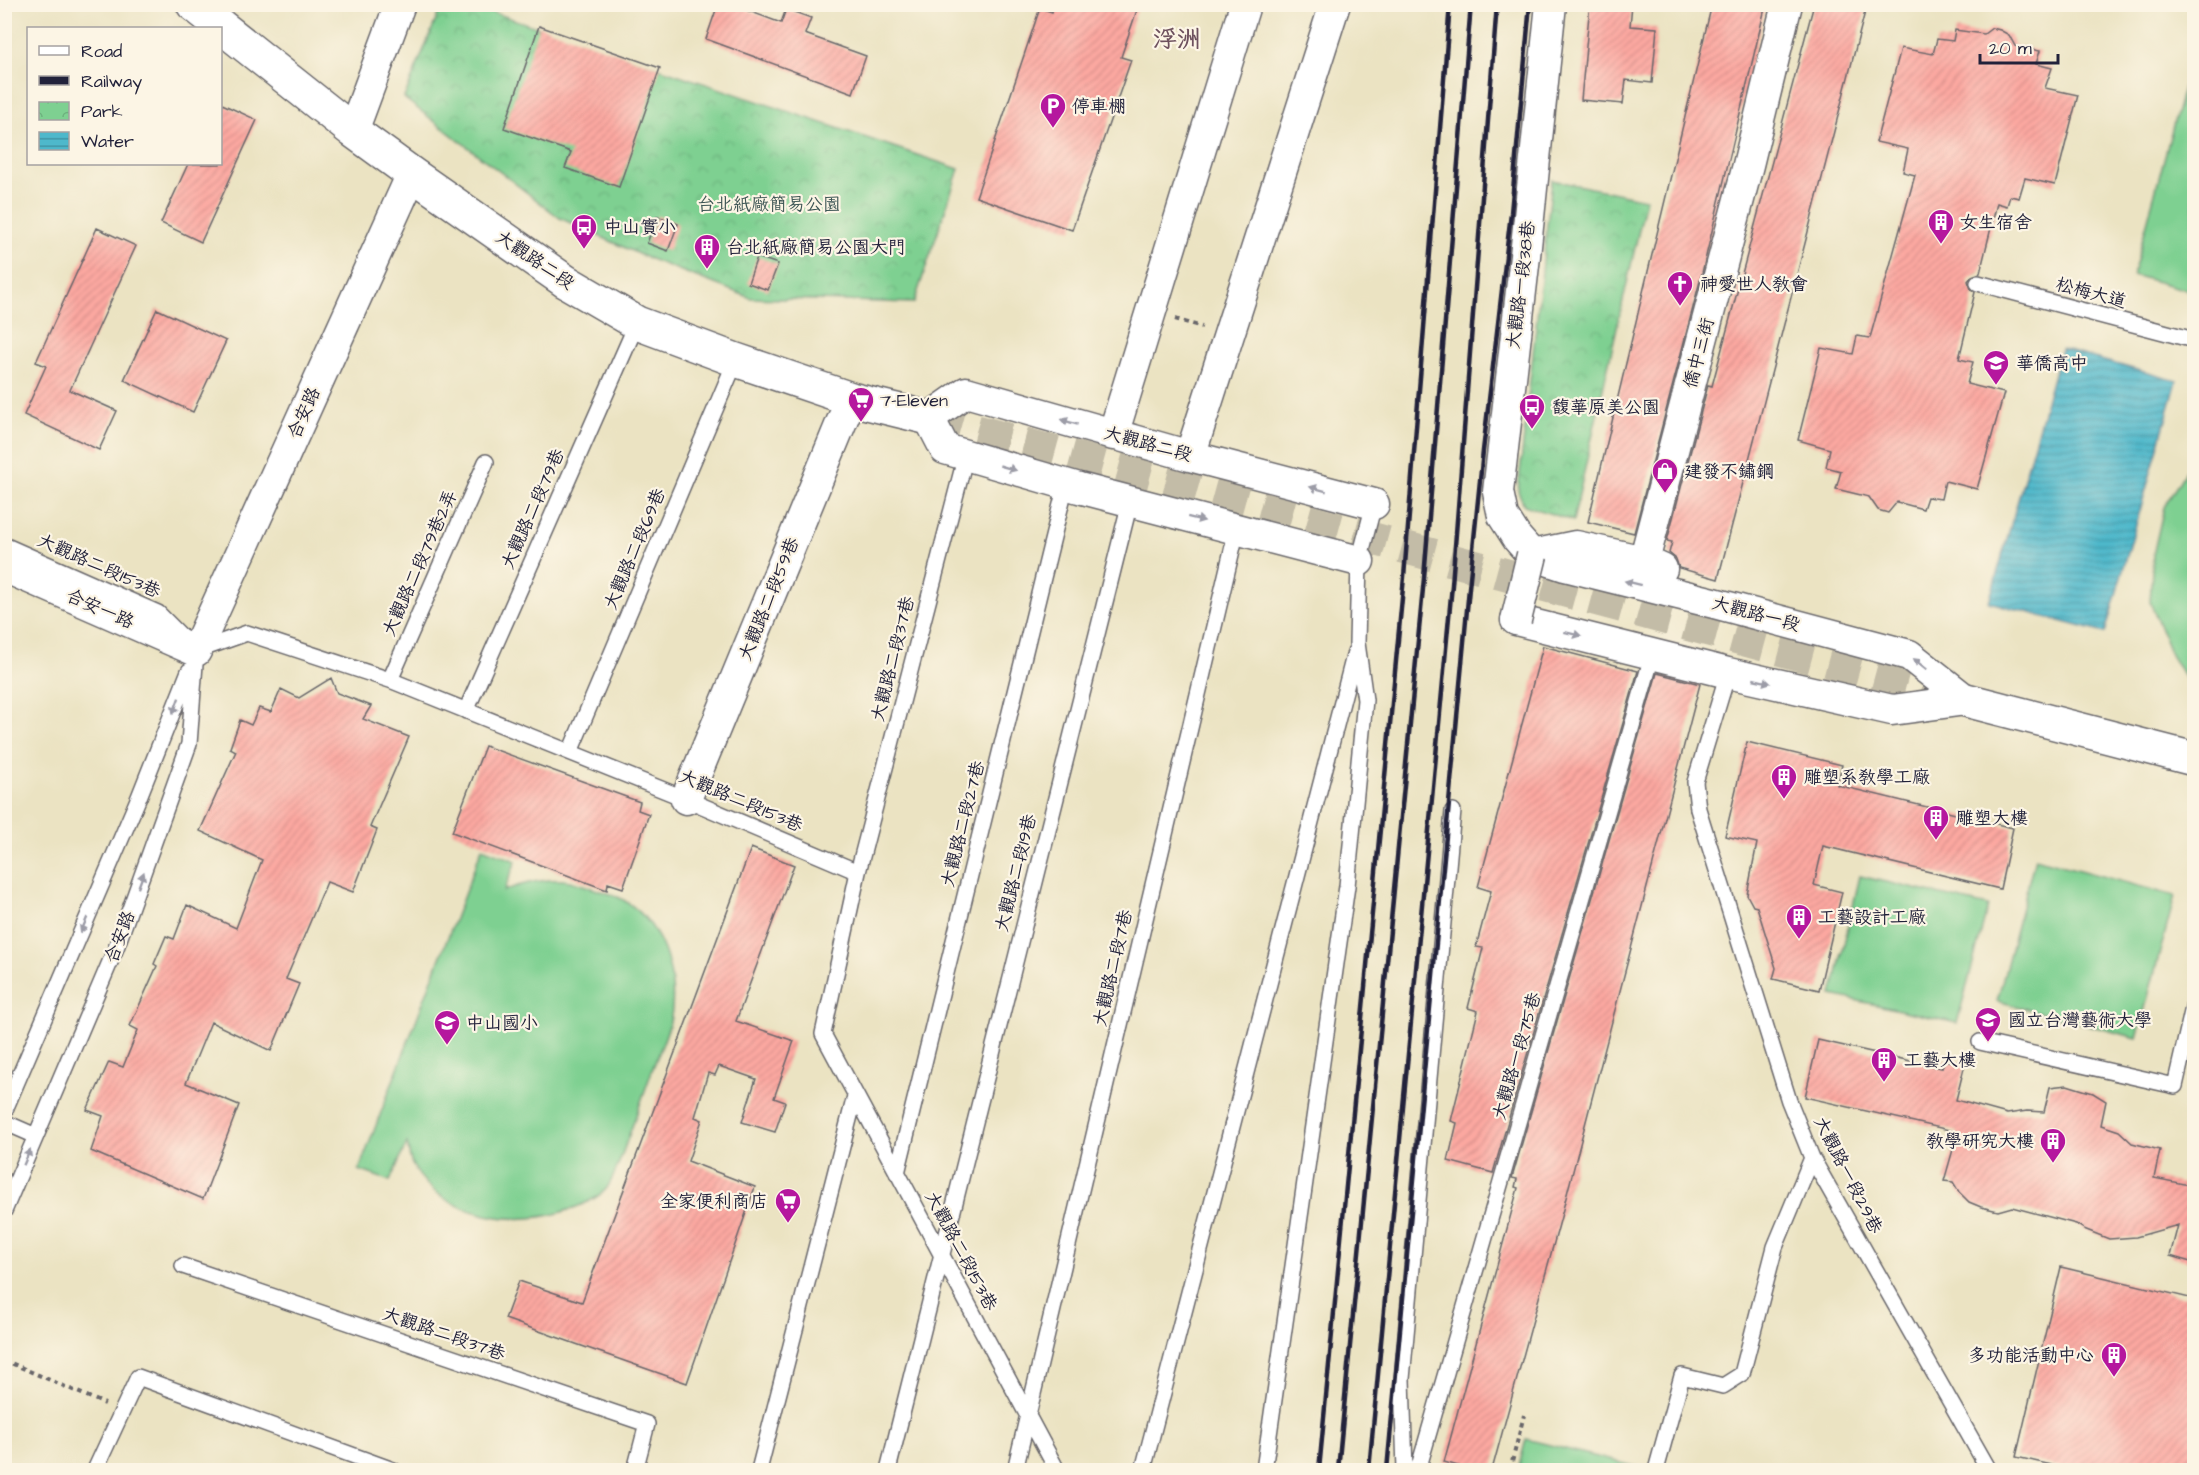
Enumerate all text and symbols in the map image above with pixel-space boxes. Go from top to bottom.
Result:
district label: 浮洲 [1153,23,1201,57]
legend [27,27,222,165]
scale bar [1980,27,2058,65]
text: 20 m [1989,36,2032,61]
text: Road [81,39,122,64]
text: Railway [81,69,142,95]
parking icon: 停車棚 [1038,91,1068,129]
place label: 停車棚 [1072,94,1126,119]
text: Park [81,99,123,124]
text: Water [81,129,134,154]
park label: 台北紙廠簡易公園 [697,192,841,217]
building icon: 女生宿舍 [1926,207,1956,245]
place label: 女生宿舍 [1960,210,2032,235]
bus stop icon: 中山實小 [569,212,599,250]
place label: 中山實小 [604,215,676,240]
street label: 大觀路一段38巷 [1501,220,1541,350]
street label: 大觀路二段 [491,224,579,296]
building icon: 台北紙廠簡易公園大門 [692,232,722,270]
place label: 台北紙廠簡易公園大門 [726,235,906,260]
church icon: 神愛世人教會 [1665,269,1695,307]
place label: 神愛世人教會 [1700,272,1808,297]
street label: 松梅大道 [2053,272,2129,314]
street label: 僑中三街 [1678,315,1720,391]
school or university icon: 華僑高中 [1981,348,2011,386]
place label: 華僑高中 [2016,351,2088,376]
street label: 合安路 [282,383,326,443]
supermarket icon: 7-Eleven [846,385,876,423]
place label: 7-Eleven [880,388,948,413]
bus stop icon: 馥華原美公園 [1517,392,1547,430]
place label: 馥華原美公園 [1552,395,1660,420]
one-way arrow [1060,417,1078,426]
street label: 大觀路二段 [1101,420,1195,468]
street label: 大觀路二段79巷 [495,445,571,573]
shop icon: 建發不鏽鋼 [1650,456,1680,494]
place label: 建發不鏽鋼 [1684,459,1774,484]
one-way arrow [999,463,1017,473]
street label: 大觀路二段69巷 [598,484,672,614]
one-way arrow [1309,484,1327,494]
street label: 大觀路二段79巷2弄 [377,486,463,640]
one-way arrow [1187,514,1206,524]
street label: 大觀路二段153巷 [34,528,164,604]
street label: 大觀路二段59巷 [733,534,805,664]
one-way arrow [1624,577,1642,587]
street label: 合安一路 [62,583,138,635]
street label: 大觀路一段 [1709,590,1803,638]
street label: 大觀路二段37巷 [865,594,921,724]
one-way arrow [1564,630,1582,640]
one-way arrow [1913,659,1928,671]
one-way arrow [1753,677,1772,686]
one-way arrow [171,697,181,715]
street label: 大觀路二段27巷 [935,758,991,890]
building icon: 雕塑系教學工廠 [1769,762,1799,800]
street label: 大觀路二段153巷 [675,764,807,838]
place label: 雕塑系教學工廠 [1804,765,1930,790]
building icon: 雕塑大樓 [1921,803,1951,841]
place label: 雕塑大樓 [1956,806,2028,831]
street label: 大觀路二段19巷 [989,811,1043,935]
one-way arrow [136,871,146,889]
building icon: 工藝設計工廠 [1784,902,1814,940]
place label: 工藝設計工廠 [1818,905,1926,930]
street label: 合安路 [99,907,141,967]
street label: 大觀路二段7巷 [1087,907,1139,1029]
one-way arrow [80,916,89,933]
street label: 大觀路一段75巷 [1487,989,1547,1123]
school or university icon: 國立台灣藝術大學 [1973,1005,2003,1043]
school or university icon: 中山國小 [432,1008,462,1046]
place label: 國立台灣藝術大學 [2008,1008,2152,1033]
place label: 中山國小 [466,1011,538,1036]
building icon: 工藝大樓 [1869,1045,1899,1083]
place label: 工藝大樓 [1904,1048,1976,1073]
street label: 大觀路一段29巷 [1808,1112,1888,1238]
building icon: 教學研究大樓 [2038,1126,2068,1164]
place label: 教學研究大樓 [1926,1129,2034,1154]
one-way arrow [22,1148,32,1166]
supermarket icon: 全家便利商店 [773,1186,803,1224]
street label: 大觀路二段153巷 [919,1187,1003,1315]
place label: 全家便利商店 [660,1189,768,1214]
street label: 大觀路二段37巷 [379,1301,509,1367]
building icon: 多功能活動中心 [2099,1340,2129,1378]
place label: 多功能活動中心 [1968,1343,2094,1368]

